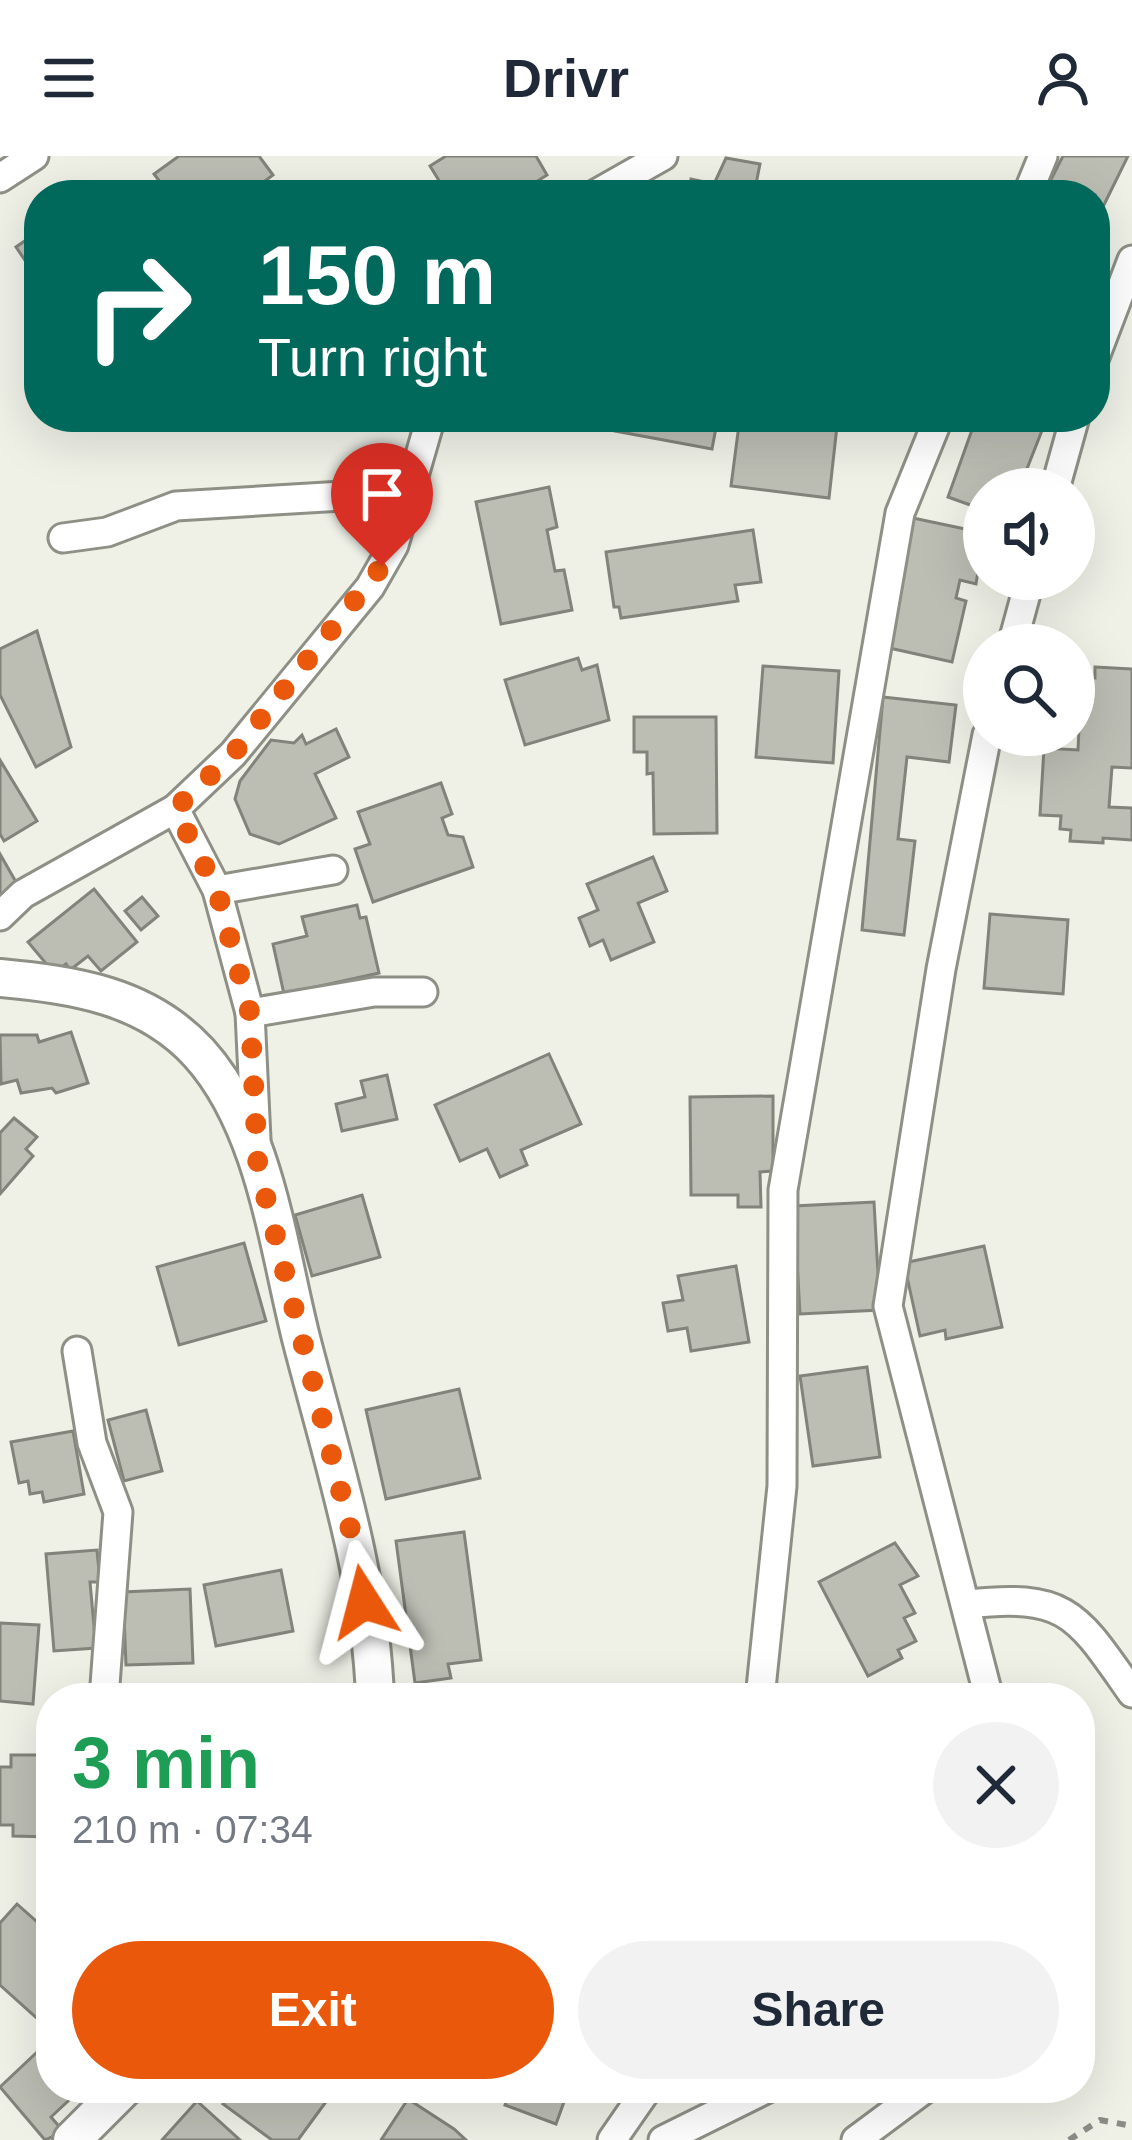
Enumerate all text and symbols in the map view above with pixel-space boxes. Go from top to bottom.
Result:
icon: menu [36,45,102,111]
icon: person [1030,45,1096,111]
text: Drivr [503,48,629,108]
icon: right [60,228,216,384]
text: 150 m [258,228,496,322]
text: Turn right [258,327,487,387]
pin [331,443,433,566]
icon: arrive [349,461,415,527]
map controls [963,468,1095,756]
button: sound [963,468,1095,600]
button: search [963,624,1095,756]
position arrow [301,1539,427,1665]
button: close [933,1722,1059,1848]
text: 3 min [72,1723,260,1803]
text: 210 m · 07:34 [72,1808,313,1851]
button: Exit [72,1941,554,2079]
button: Share [578,1941,1059,2079]

